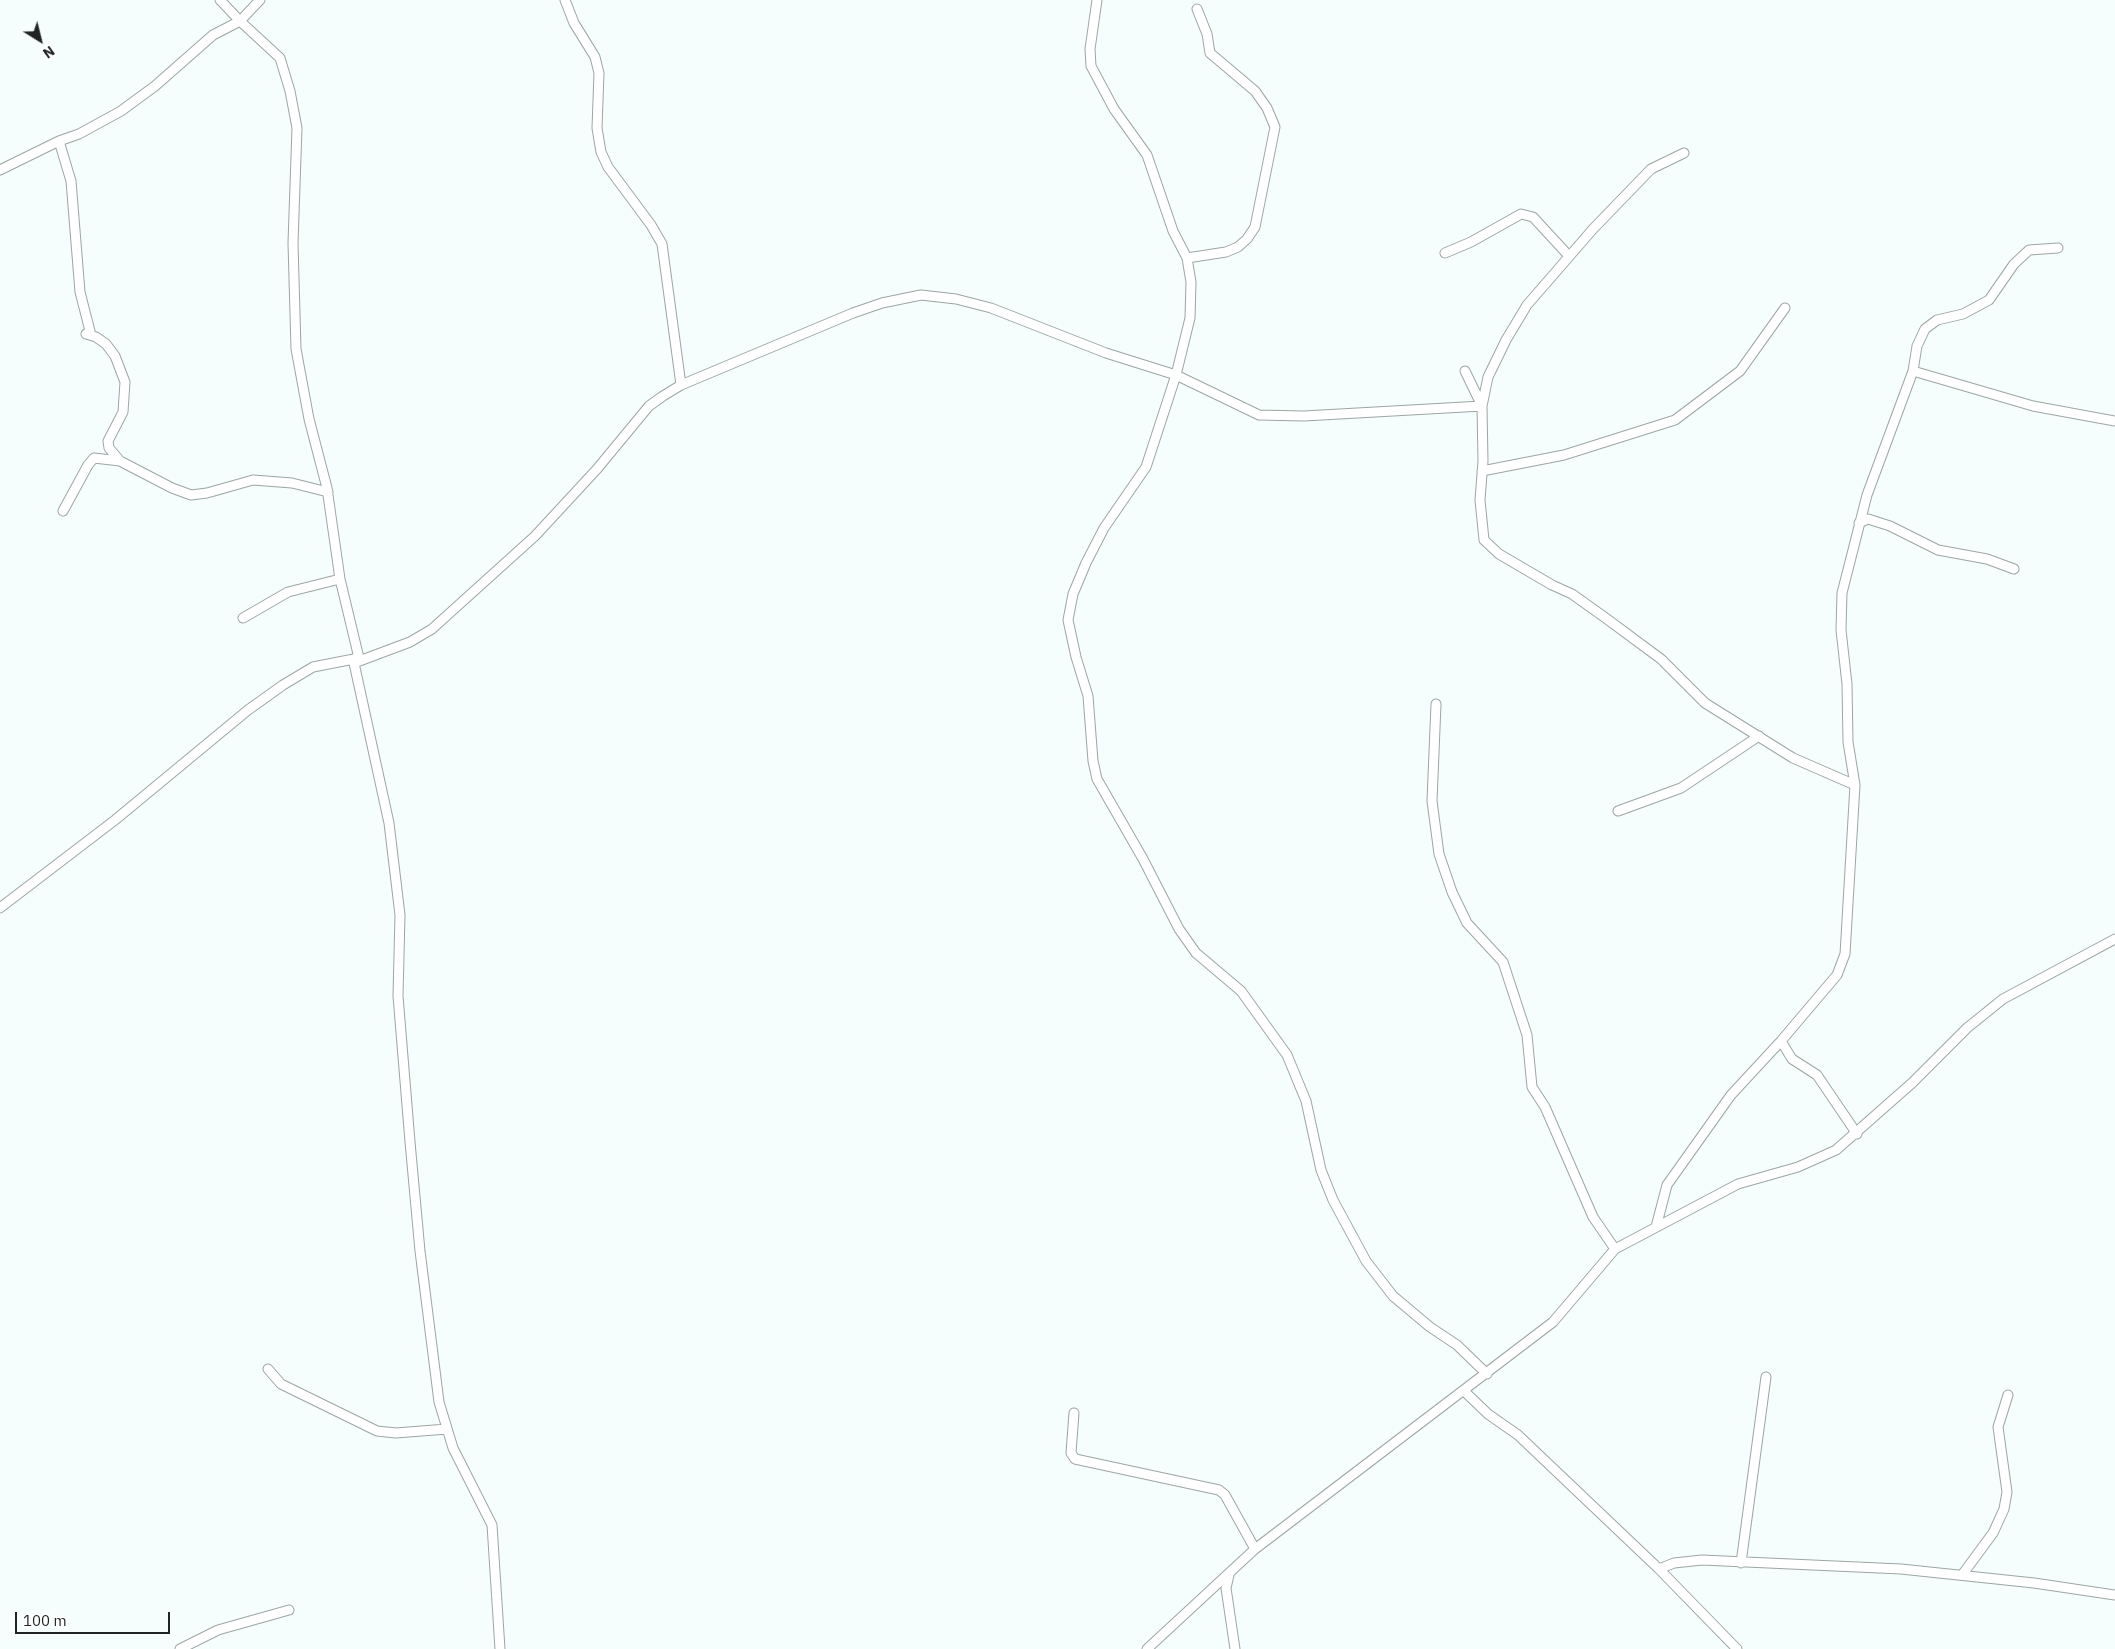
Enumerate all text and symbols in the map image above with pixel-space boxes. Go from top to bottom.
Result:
north arrow [15,15,65,65]
text: N [39,42,58,62]
scale bar [18,1602,172,1634]
text: 100 m [23,1611,67,1630]

